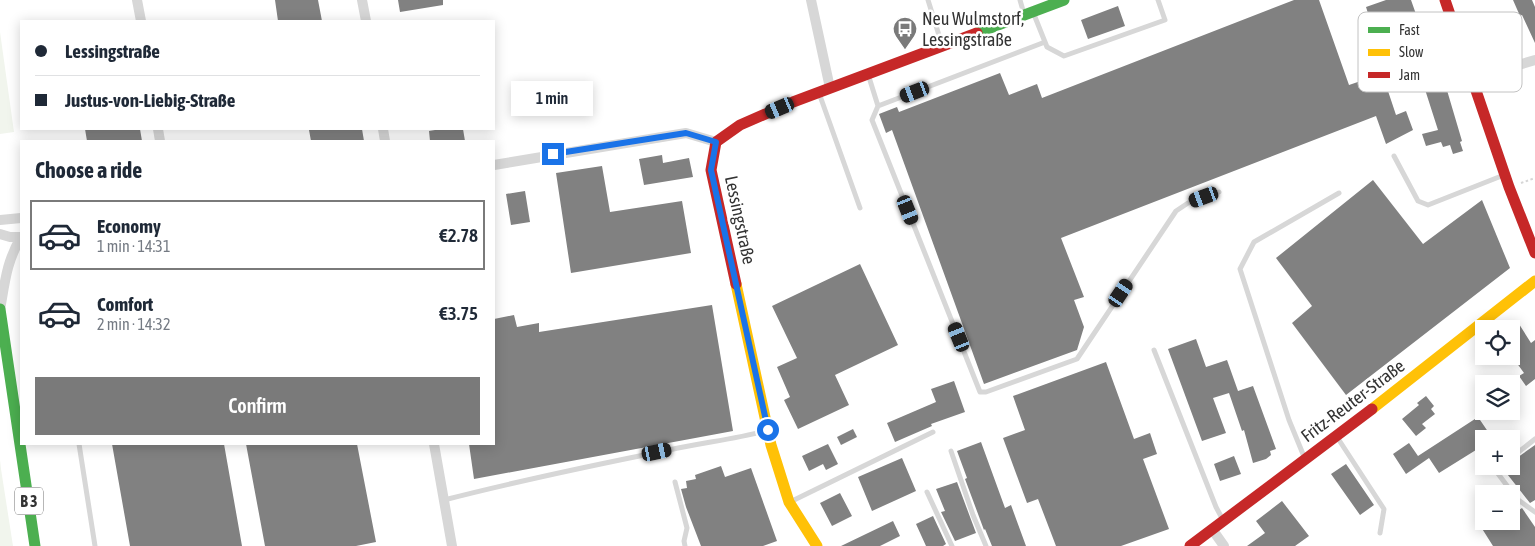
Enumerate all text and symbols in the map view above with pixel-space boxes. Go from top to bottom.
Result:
place label: Neu Wulmstorf, Lessingstraße [922,8,1024,50]
legend [1358,12,1522,92]
bus stop icon: Neu Wulmstorf, Lessingstraße [892,16,918,50]
text: Fast [1399,22,1420,38]
text: Lessingstraße [65,40,160,62]
text: Slow [1399,44,1424,60]
text: Jam [1399,67,1420,83]
car [898,80,931,104]
callout: 1 min [512,82,594,116]
text: Justus-von-Liebig-Straße [65,89,235,111]
text: 1 min [536,89,568,107]
car [763,95,796,121]
route end [542,143,564,165]
text: Choose a ride [35,157,142,183]
street label: Lessingstraße [721,174,760,266]
car [1187,185,1220,209]
car [895,193,920,227]
icon: car [37,213,82,258]
text: Economy [97,215,161,237]
text: €2.78 [439,224,478,246]
text: 1 min · 14:31 [97,237,170,255]
car [1106,276,1135,310]
icon: car [37,291,82,336]
text: Comfort [97,293,153,315]
text: €3.75 [439,302,478,324]
text: 2 min · 14:32 [97,315,170,333]
car [946,320,971,354]
map controls [1475,320,1520,530]
button: locate [1475,320,1520,365]
street label: Fritz-Reuter-Straße [1297,355,1409,446]
button: layers [1475,375,1520,420]
button: Confirm [35,377,480,435]
route start [757,419,779,441]
button: + [1475,430,1520,475]
car [640,442,673,462]
button: − [1475,485,1520,530]
road number: B 3 [15,488,43,514]

